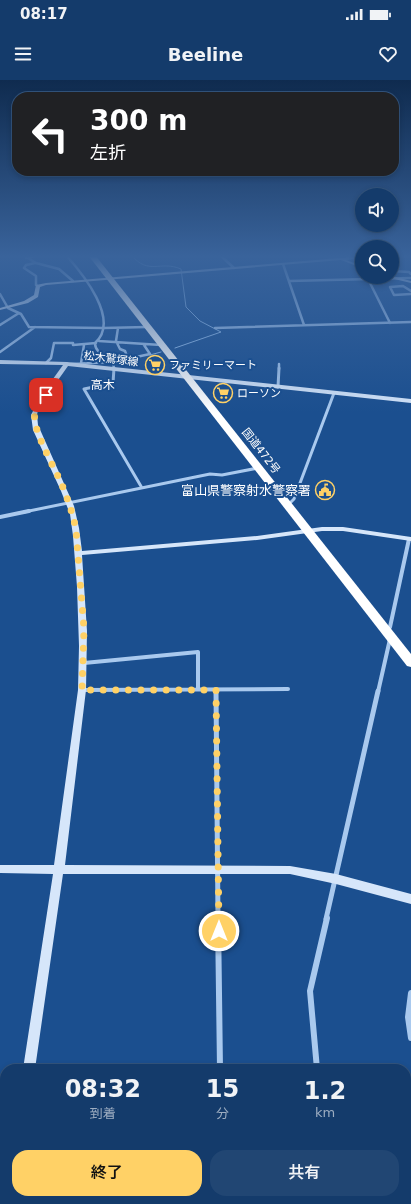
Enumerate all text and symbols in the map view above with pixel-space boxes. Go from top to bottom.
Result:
text: 08:17 [20,5,68,23]
icon: menu [12,43,34,65]
icon: heart [377,43,399,65]
text: Beeline [168,44,243,65]
text: 300 m [90,104,187,137]
icon: left [24,108,76,160]
text: 左折 [90,142,126,163]
map controls [355,188,399,284]
button: sound [355,188,399,232]
button: search [355,240,399,284]
street label: 松木鷲塚線 [83,349,139,369]
supermarket icon: ファミリーマート [144,354,166,376]
place label: ファミリーマート [169,359,257,372]
pin [29,378,63,412]
district label: 高木 [91,378,115,392]
supermarket icon: ローソン [212,382,234,404]
icon: arrive [35,384,57,406]
place label: ローソン [237,387,281,400]
street label: 国道472号 [239,426,283,476]
public building icon: 富山県警察射水警察署 [314,479,336,501]
place label: 富山県警察射水警察署 [181,483,311,498]
position arrow [198,910,240,952]
text: 08:32 [65,1075,141,1103]
text: 15 [206,1075,239,1103]
text: 1.2 [304,1077,346,1105]
text: km [315,1105,335,1120]
text: 到着 [90,1106,116,1121]
text: 分 [216,1106,229,1121]
button: 終了 [12,1150,202,1196]
button: 共有 [210,1150,399,1196]

